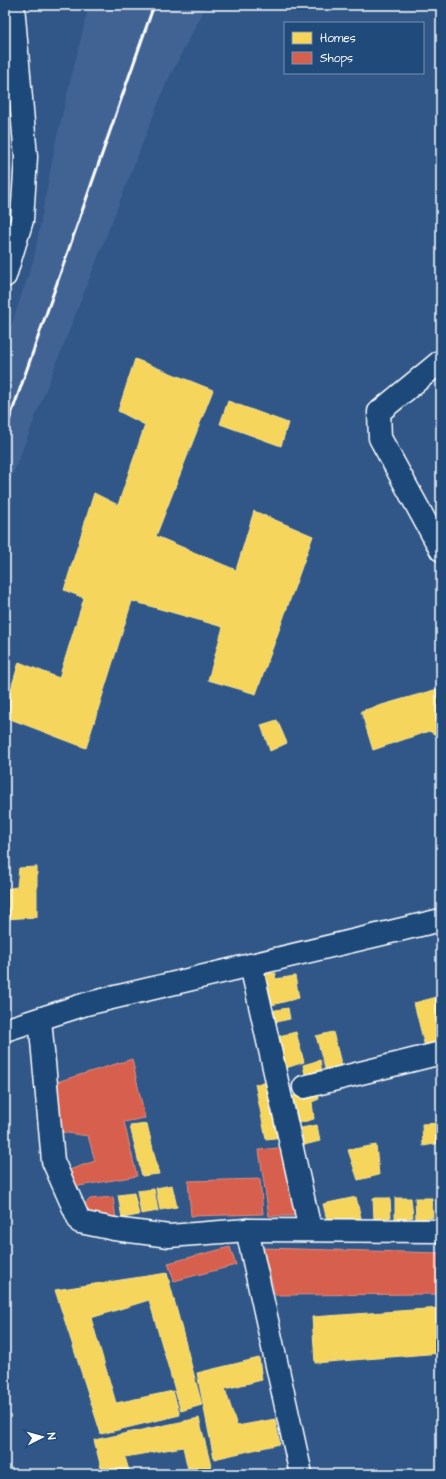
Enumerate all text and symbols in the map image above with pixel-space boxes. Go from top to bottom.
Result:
legend [284,22,424,74]
text: Homes [320,30,356,47]
text: Shops [320,50,353,67]
north arrow [22,1417,62,1457]
text: N [44,1432,59,1440]

